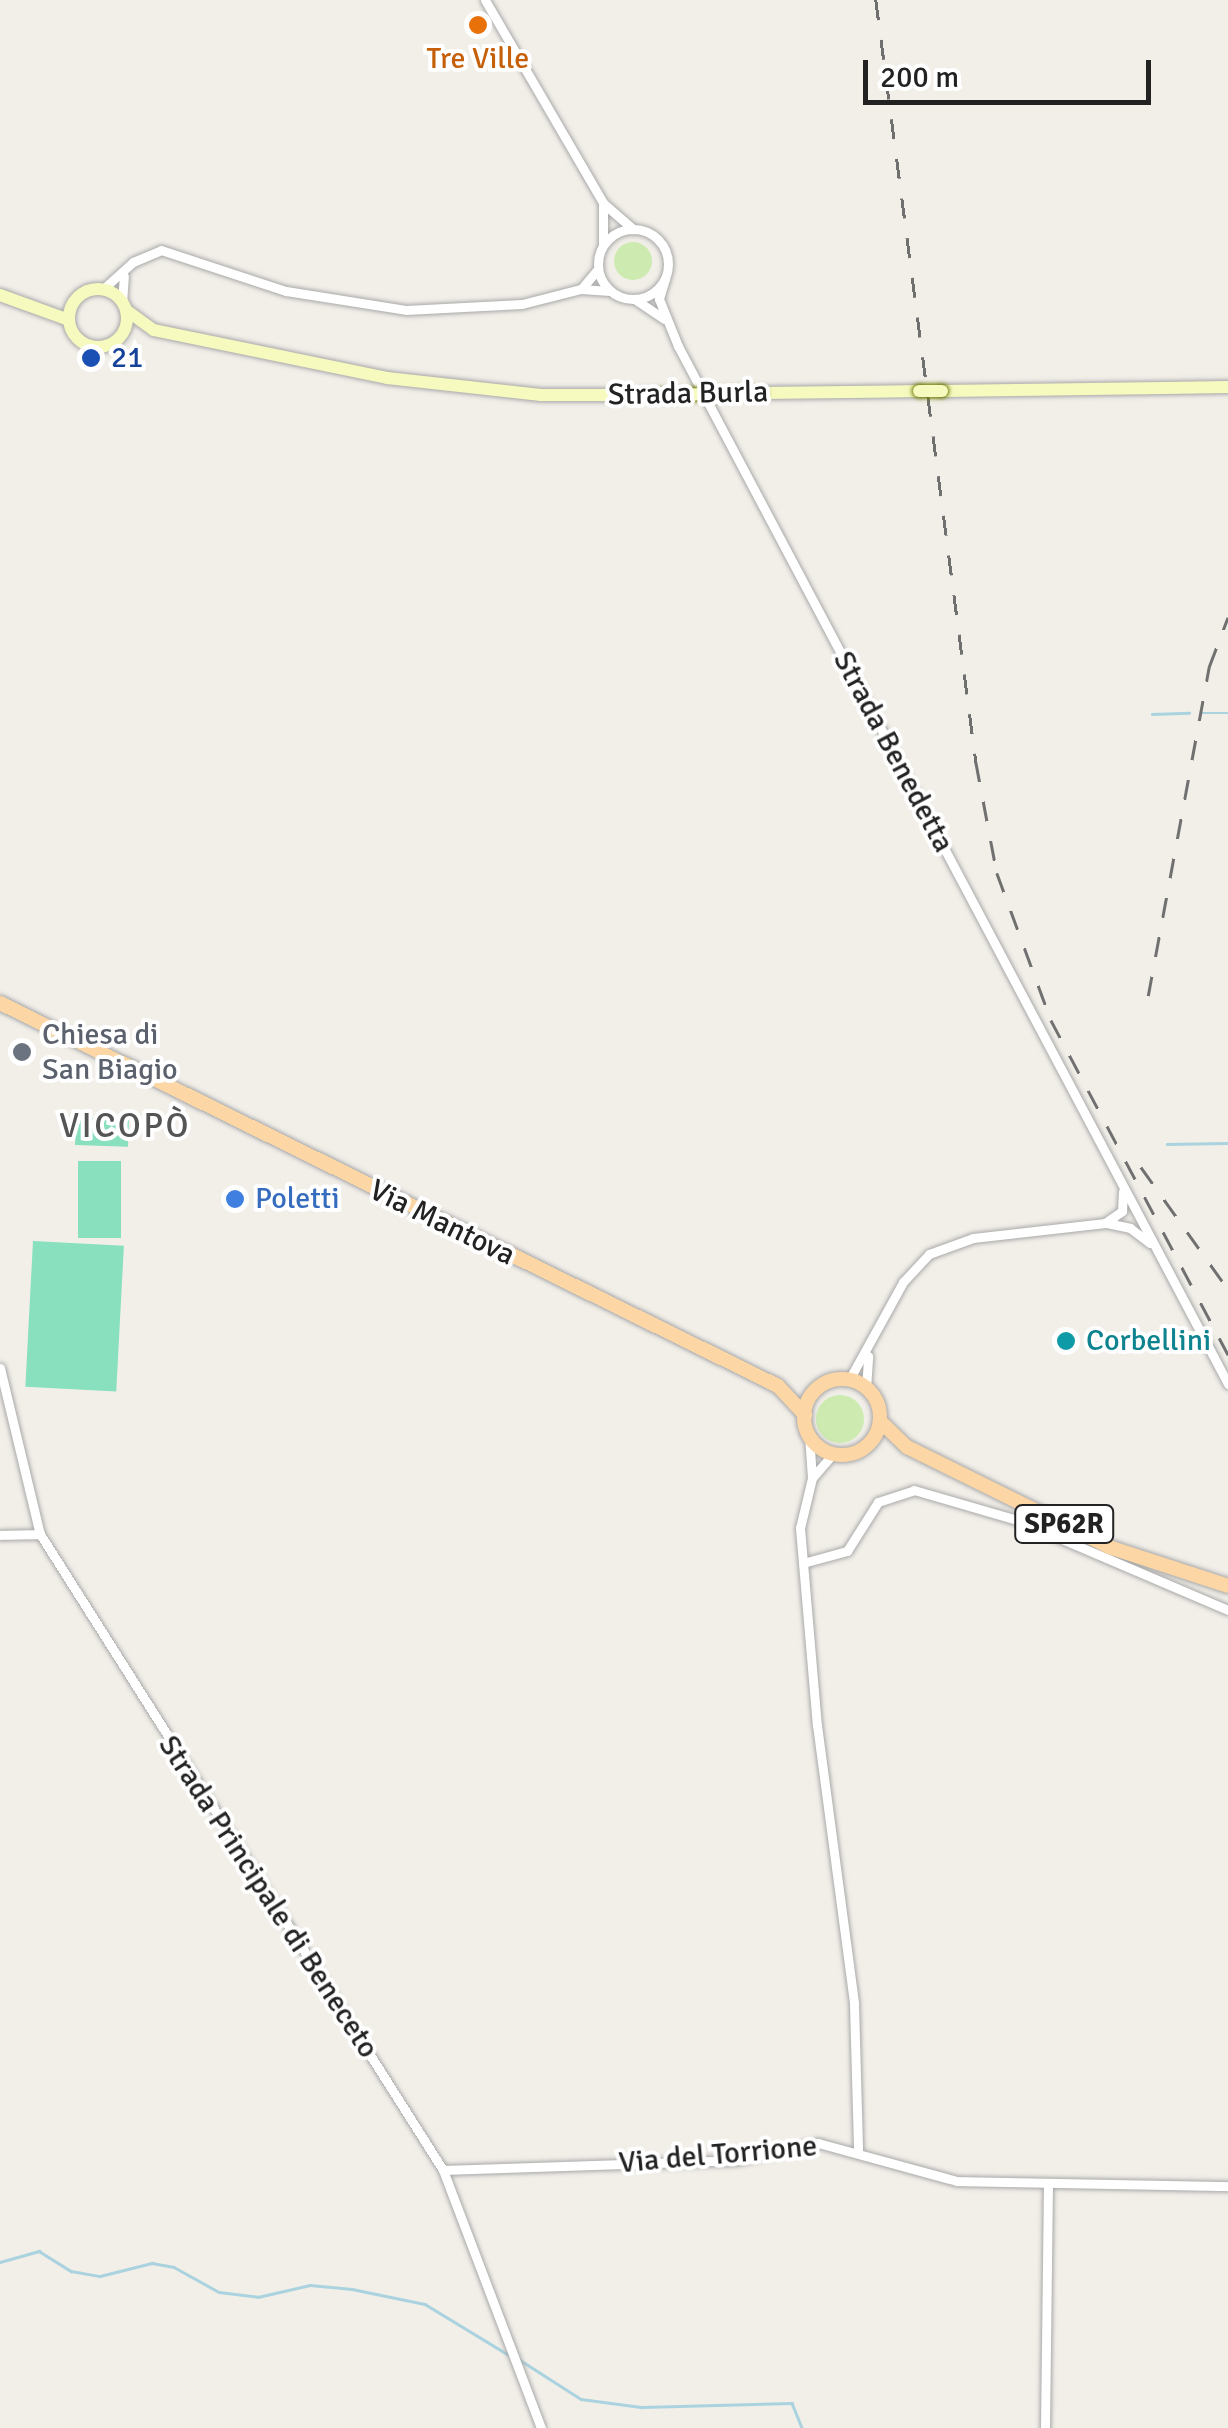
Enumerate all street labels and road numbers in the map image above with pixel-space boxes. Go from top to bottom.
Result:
street label: Strada Burla [607,375,769,413]
street label: Strada Benedetta [825,645,961,859]
street label: Via Mantova [363,1172,521,1274]
road number: SP62R [1014,1501,1114,1547]
street label: Strada Principale di Beneceto [150,1729,386,2065]
street label: Via del Torrione [617,2128,819,2182]

